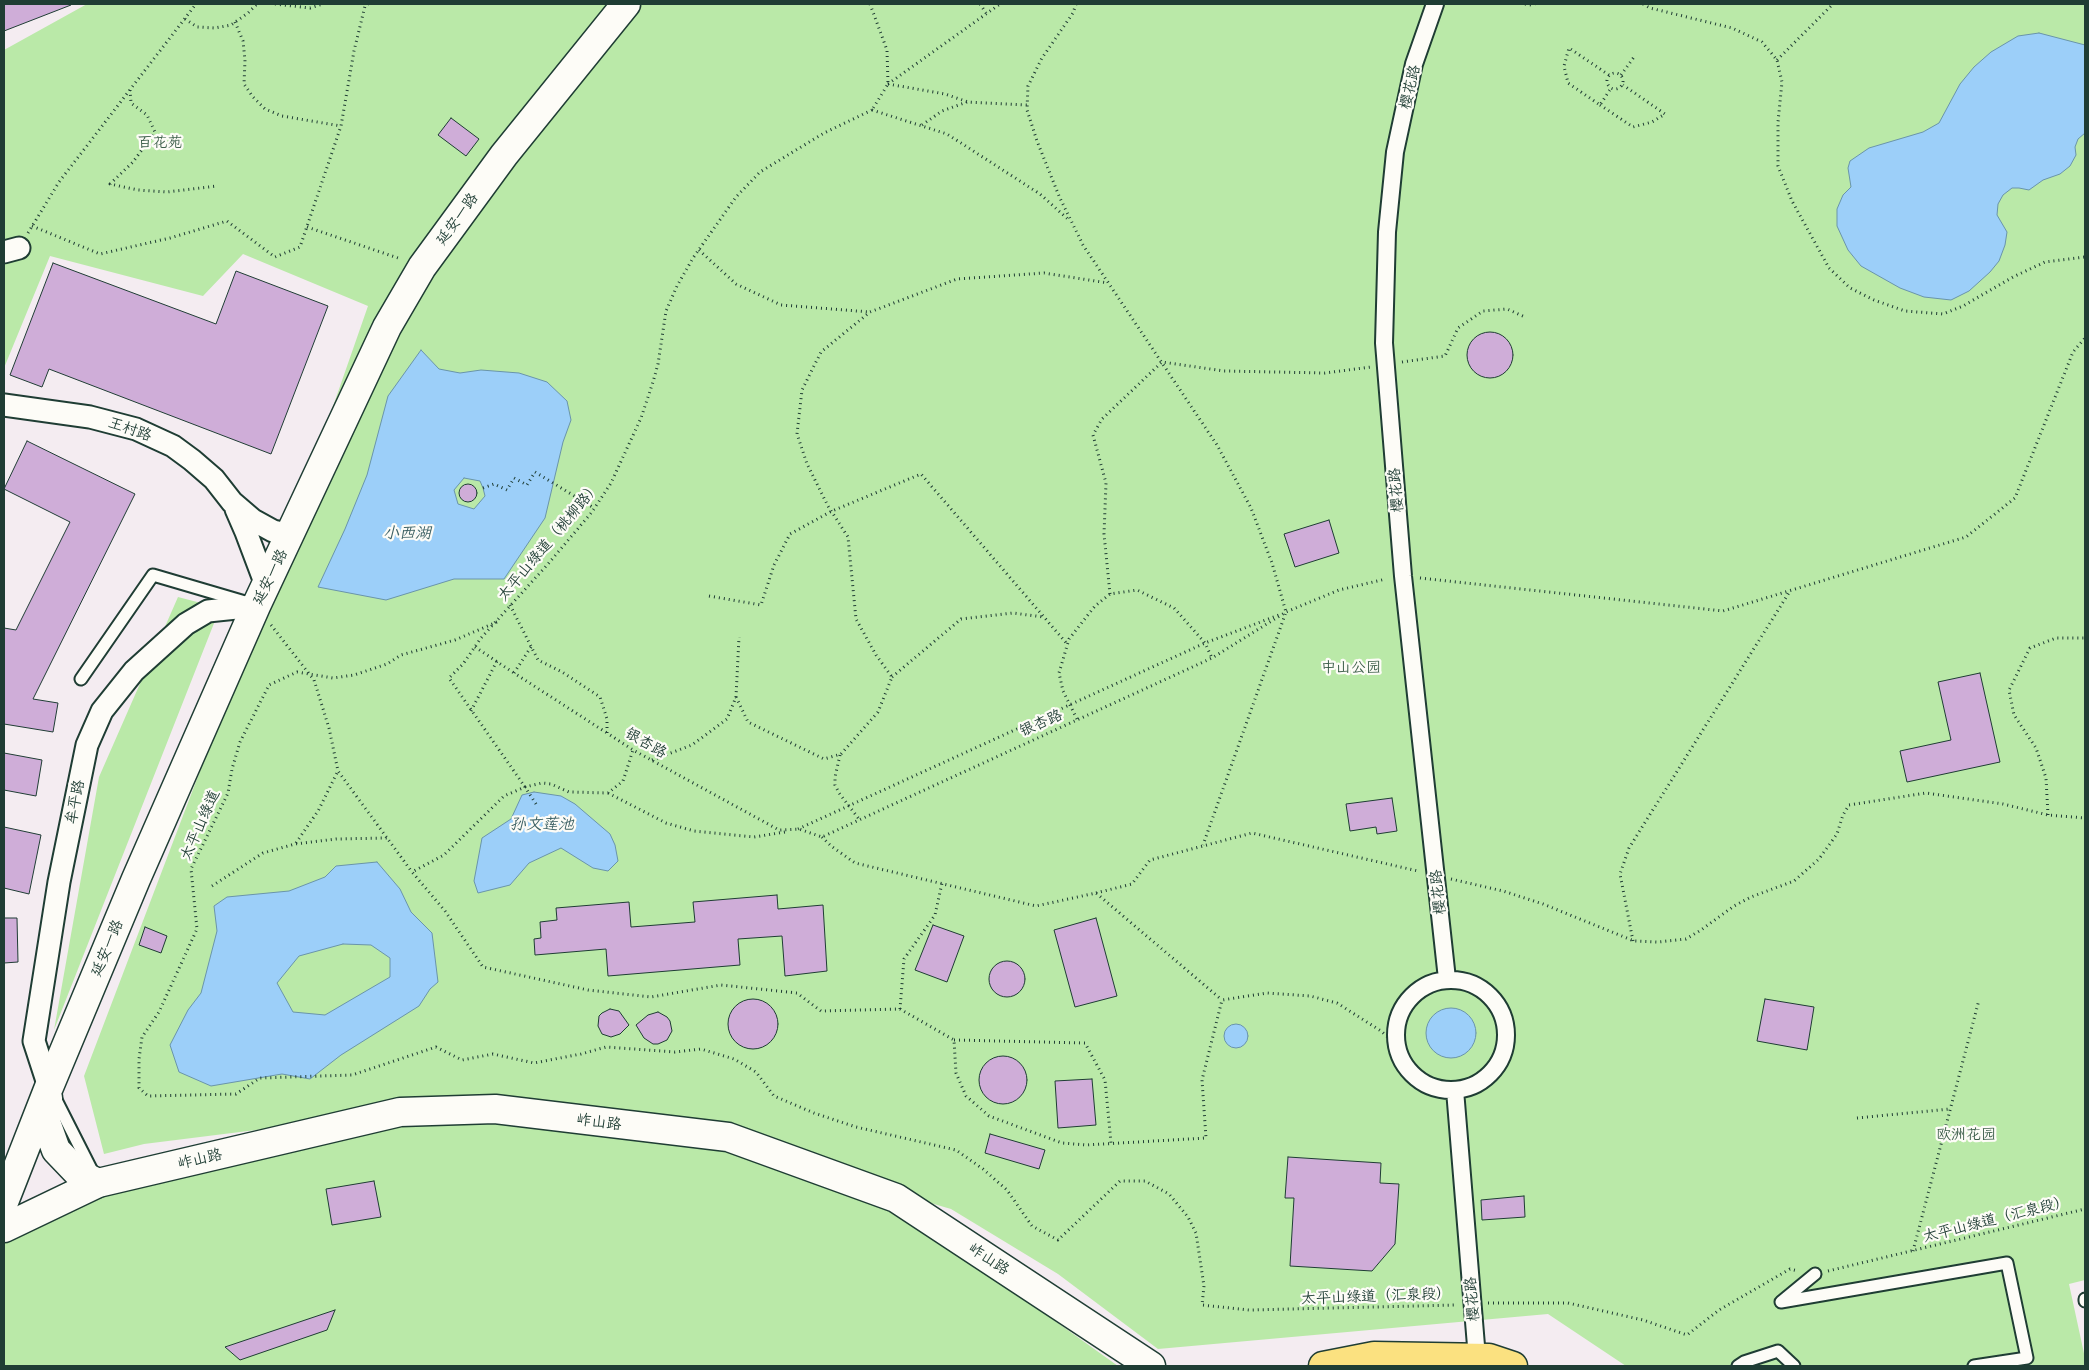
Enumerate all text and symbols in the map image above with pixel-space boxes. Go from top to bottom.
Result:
street label: 樱花路 [1396,63,1424,111]
park label: 百花苑 [138,133,182,151]
street label: 延安一路 [432,189,482,249]
street label: 王村路 [106,413,154,445]
street label: 樱花路 [1385,467,1407,513]
street label: 太平山绿道（桃柳路） [494,478,604,604]
water label: 小西湖 [383,523,431,543]
street label: 延安一路 [249,546,291,608]
park label: 中山公园 [1321,658,1381,676]
street label: 银杏路 [1017,706,1065,740]
street label: 银杏路 [622,724,670,762]
street label: 牟平路 [62,778,88,826]
street label: 太平山绿道 [177,787,223,863]
water label: 孙文莲池 [510,814,574,834]
street label: 樱花路 [1427,869,1449,915]
street label: 延安一路 [87,917,127,979]
street label: 岞山路 [576,1110,622,1134]
park label: 欧洲花园 [1936,1125,1996,1143]
street label: 岞山路 [176,1145,224,1173]
street label: 太平山绿道（汇泉段） [1921,1192,2071,1246]
street label: 岞山路 [965,1239,1013,1279]
street label: 樱花路 [1461,1276,1483,1322]
street label: 太平山绿道（汇泉段） [1301,1284,1451,1308]

